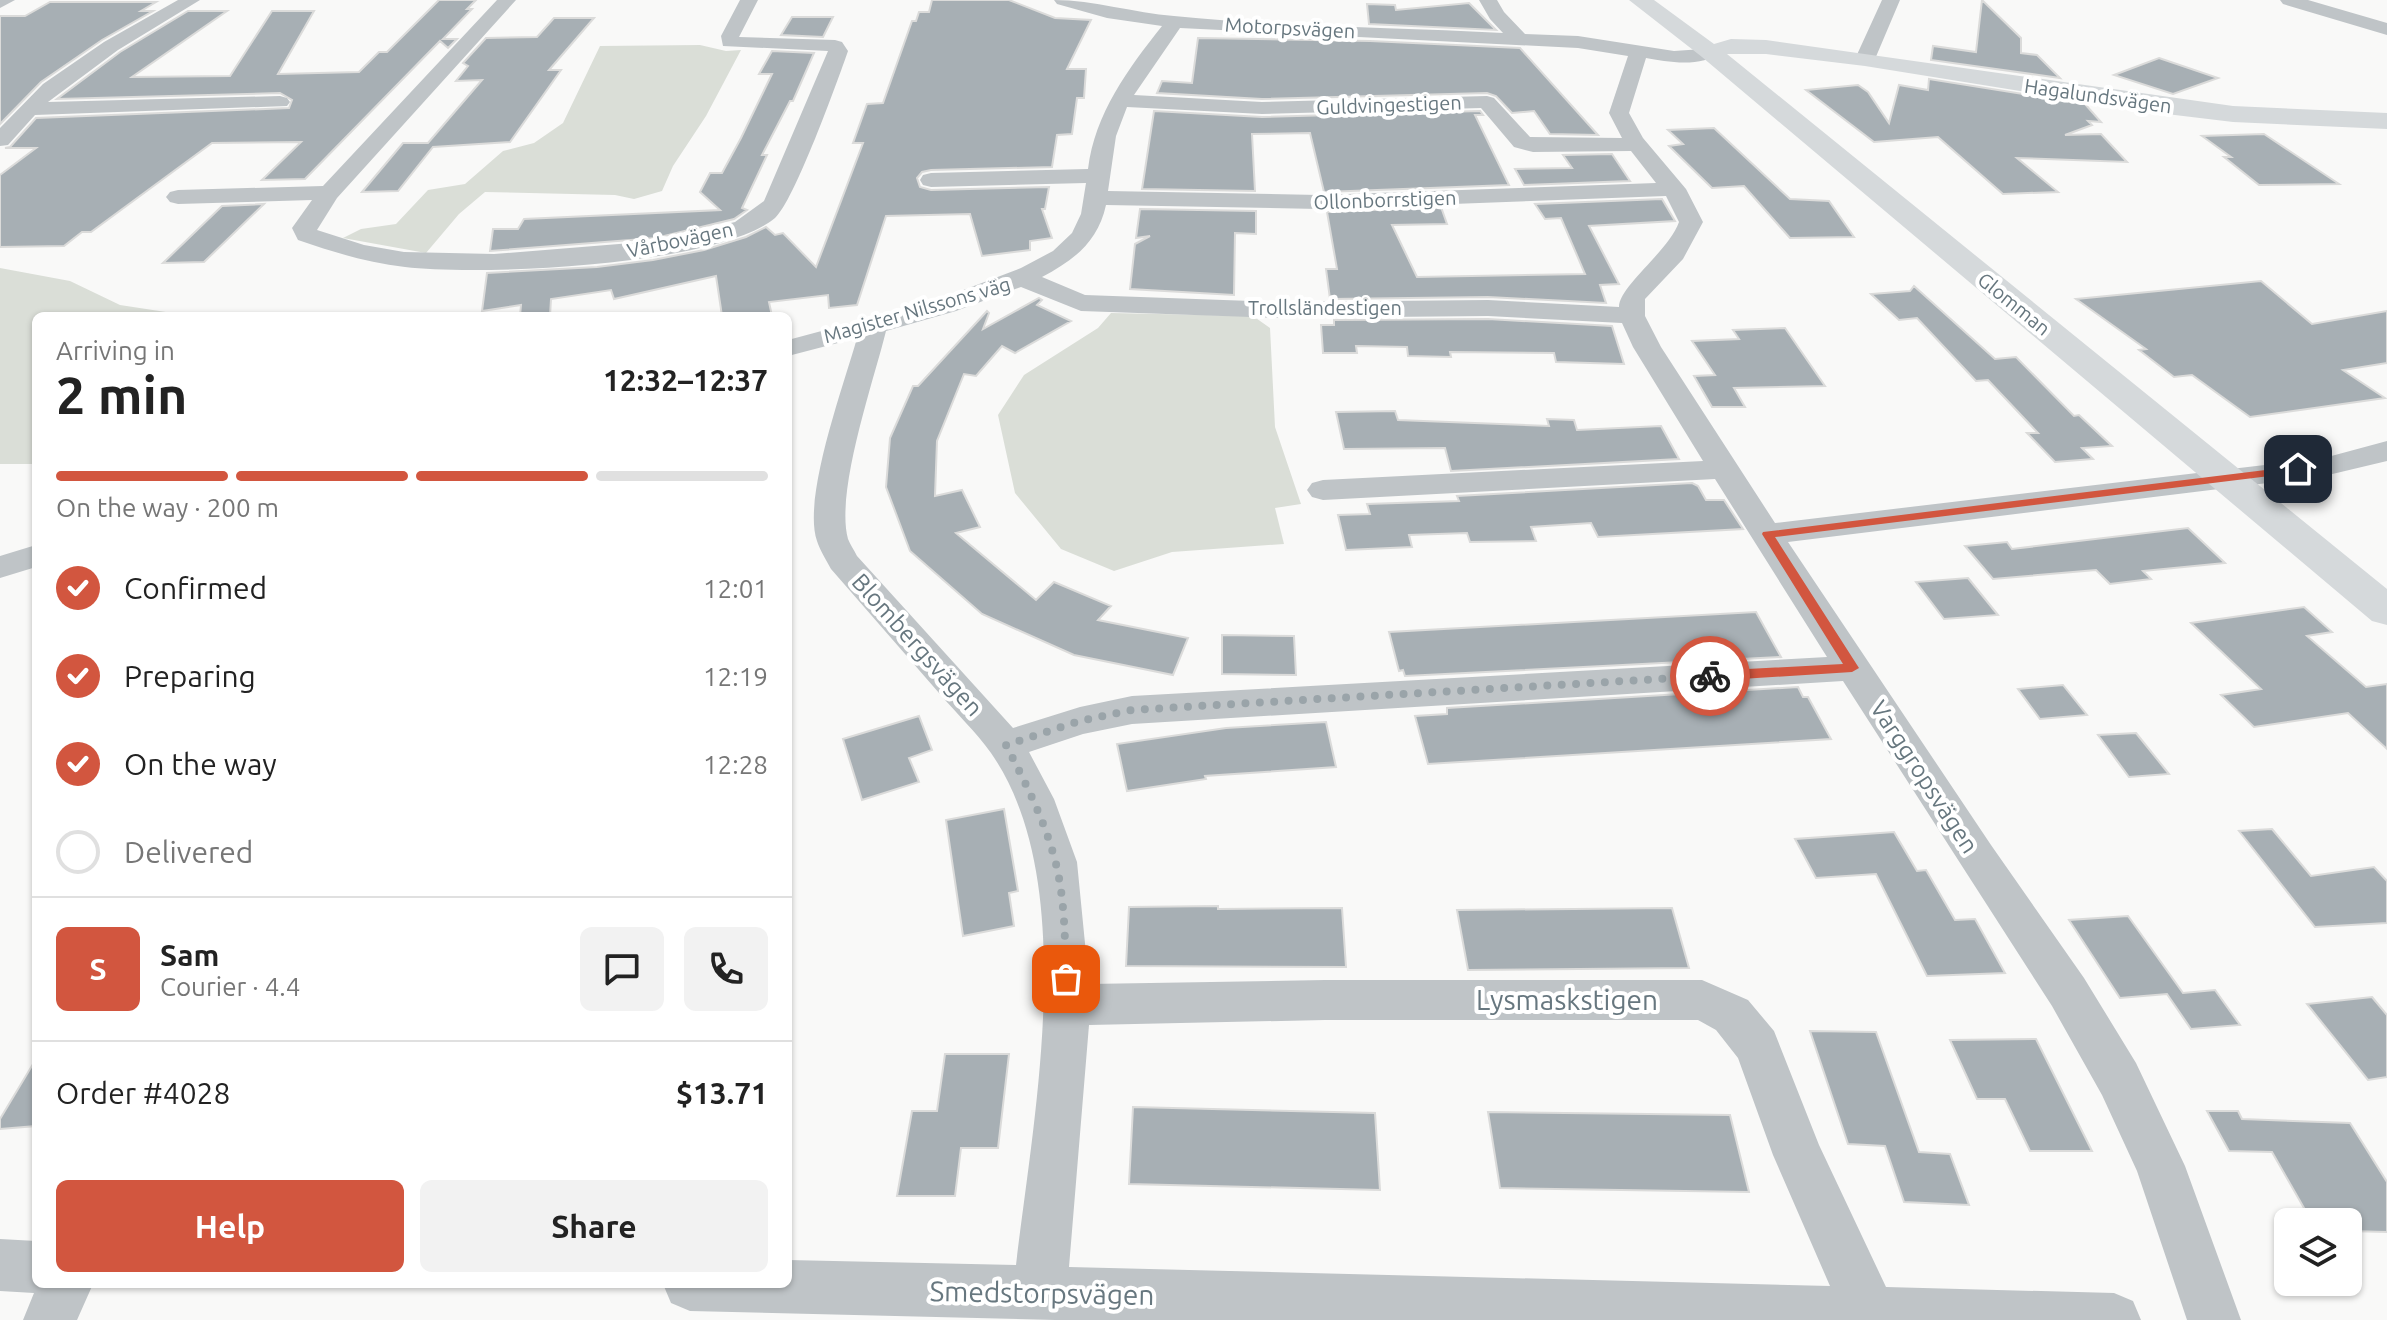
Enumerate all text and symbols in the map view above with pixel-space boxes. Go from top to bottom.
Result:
street label: Motorpsvägen [1224,13,1356,42]
street label: Hagalundsvägen [2023,74,2173,117]
street label: Guldvingestigen [1316,90,1462,119]
street label: Ollonborrstigen [1313,186,1457,213]
street label: Vårbovägen [625,217,735,262]
street label: Glomman [1973,267,2055,340]
street label: Magister Nilssons väg [821,272,1013,347]
street label: Trollsländestigen [1248,296,1402,319]
text: Arriving in [56,336,175,365]
text: 12:32–12:37 [603,363,768,397]
text: 2 min [56,366,187,424]
pin [2264,435,2332,503]
icon: home [2276,447,2320,491]
text: On the way · 200 m [56,493,279,522]
icon: check [56,566,100,610]
street label: Blombergsvägen [847,568,988,721]
text: Confirmed [124,571,267,605]
text: 12:01 [703,574,768,603]
courier [1670,636,1750,716]
icon: check [56,654,100,698]
icon: bike [1688,654,1732,698]
text: Preparing [124,659,256,693]
text: 12:19 [703,662,768,691]
street label: Varggropsvägen [1865,695,1984,858]
icon: check [56,742,100,786]
text: On the way [124,747,277,781]
text: 12:28 [703,750,768,779]
text: Delivered [124,835,253,869]
button: chat [580,927,664,1011]
button: phone [684,927,768,1011]
text: Sam [160,938,219,972]
pin [1032,945,1100,1013]
text: S [89,952,107,986]
icon: bag [1044,957,1088,1001]
text: Courier · 4.4 [160,972,300,1001]
street label: Lysmaskstigen [1476,984,1658,1015]
text: Order #4028 [56,1076,230,1110]
text: $13.71 [676,1076,768,1110]
button: Help [56,1180,404,1272]
button: Share [420,1180,768,1272]
map controls [2274,1208,2362,1296]
button: layers [2274,1208,2362,1296]
street label: Smedstorpsvägen [929,1275,1155,1310]

